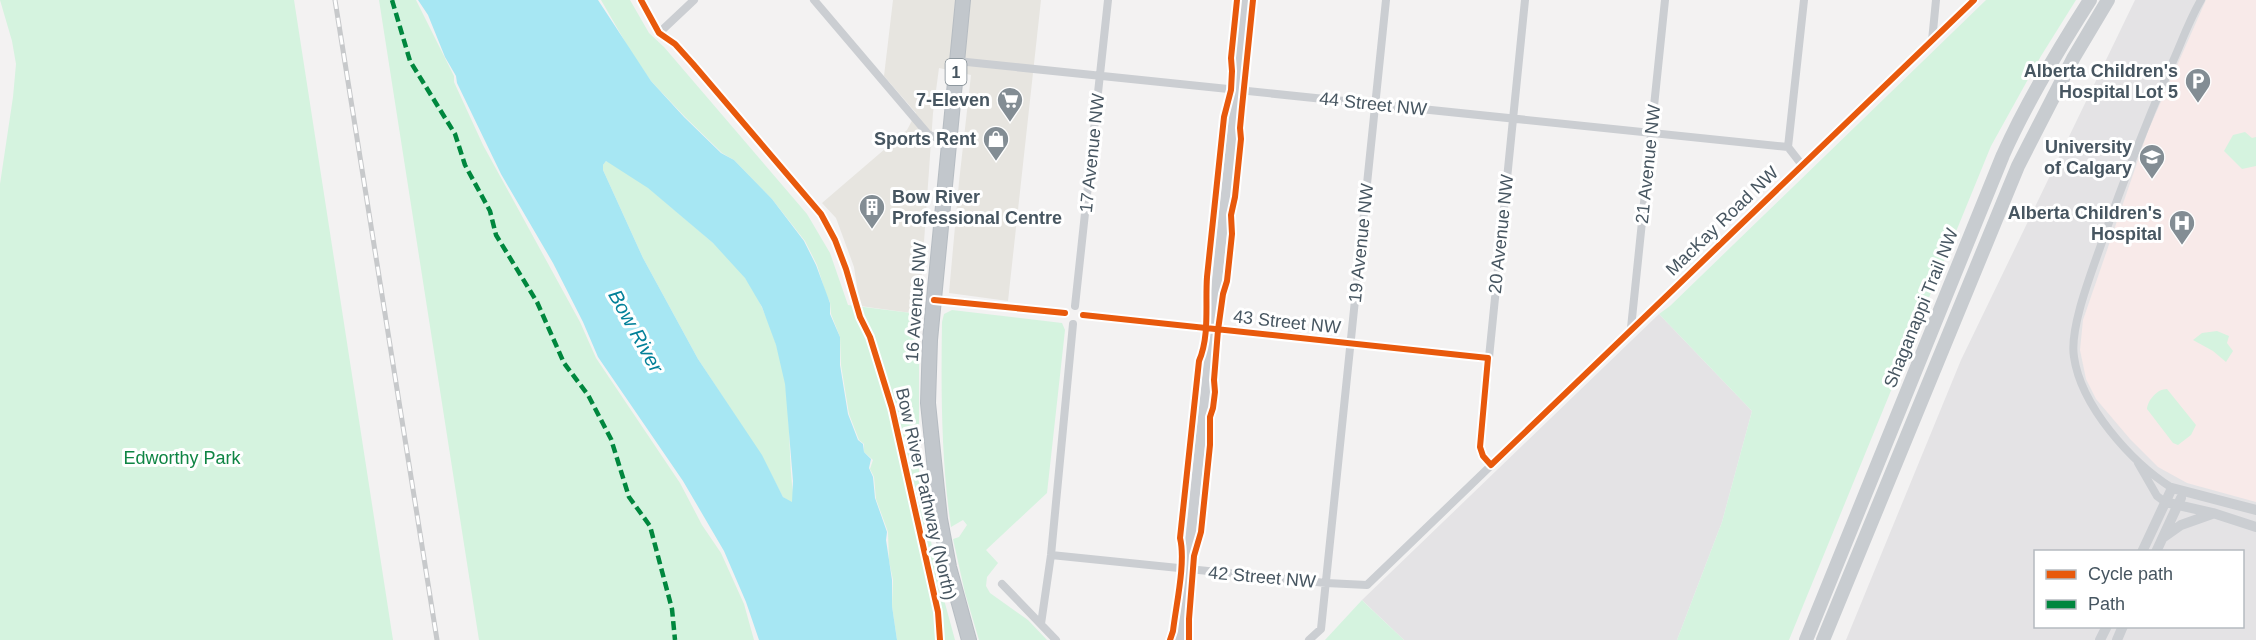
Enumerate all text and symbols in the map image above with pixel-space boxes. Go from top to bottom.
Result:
road number: 1 [946,59,966,85]
place label: Alberta Children's Hospital Lot 5 [2024,61,2178,102]
parking icon: Alberta Children's Hospital Lot 5 [2183,66,2213,104]
supermarket icon: 7-Eleven [995,85,1025,123]
street label: 44 Street NW [1318,88,1428,120]
place label: 7-Eleven [916,90,990,110]
street label: 17 Avenue NW [1076,92,1108,214]
street label: 21 Avenue NW [1632,103,1664,225]
shop icon: Sports Rent [981,124,1011,162]
place label: Sports Rent [874,129,976,149]
place label: University of Calgary [2044,137,2132,178]
school or university icon: University of Calgary [2137,142,2167,180]
street label: MacKay Road NW [1662,162,1782,280]
street label: 20 Avenue NW [1485,173,1517,295]
street label: 19 Avenue NW [1345,182,1377,304]
place label: Bow River Professional Centre [892,187,1062,228]
building icon: Bow River Professional Centre [857,192,887,230]
place label: Alberta Children's Hospital [2008,203,2162,244]
hospital icon: Alberta Children's Hospital [2167,208,2197,246]
street label: Shaganappi Trail NW [1880,225,1962,391]
street label: 16 Avenue NW [902,242,930,362]
water label: Bow River [604,286,668,377]
street label: 43 Street NW [1232,306,1342,338]
street label: Bow River Pathway (North) [892,386,960,602]
park label: Edworthy Park [123,448,242,468]
legend [2034,550,2244,628]
street label: 42 Street NW [1207,562,1317,592]
text: Cycle path [2088,564,2173,584]
text: Path [2088,594,2125,614]

